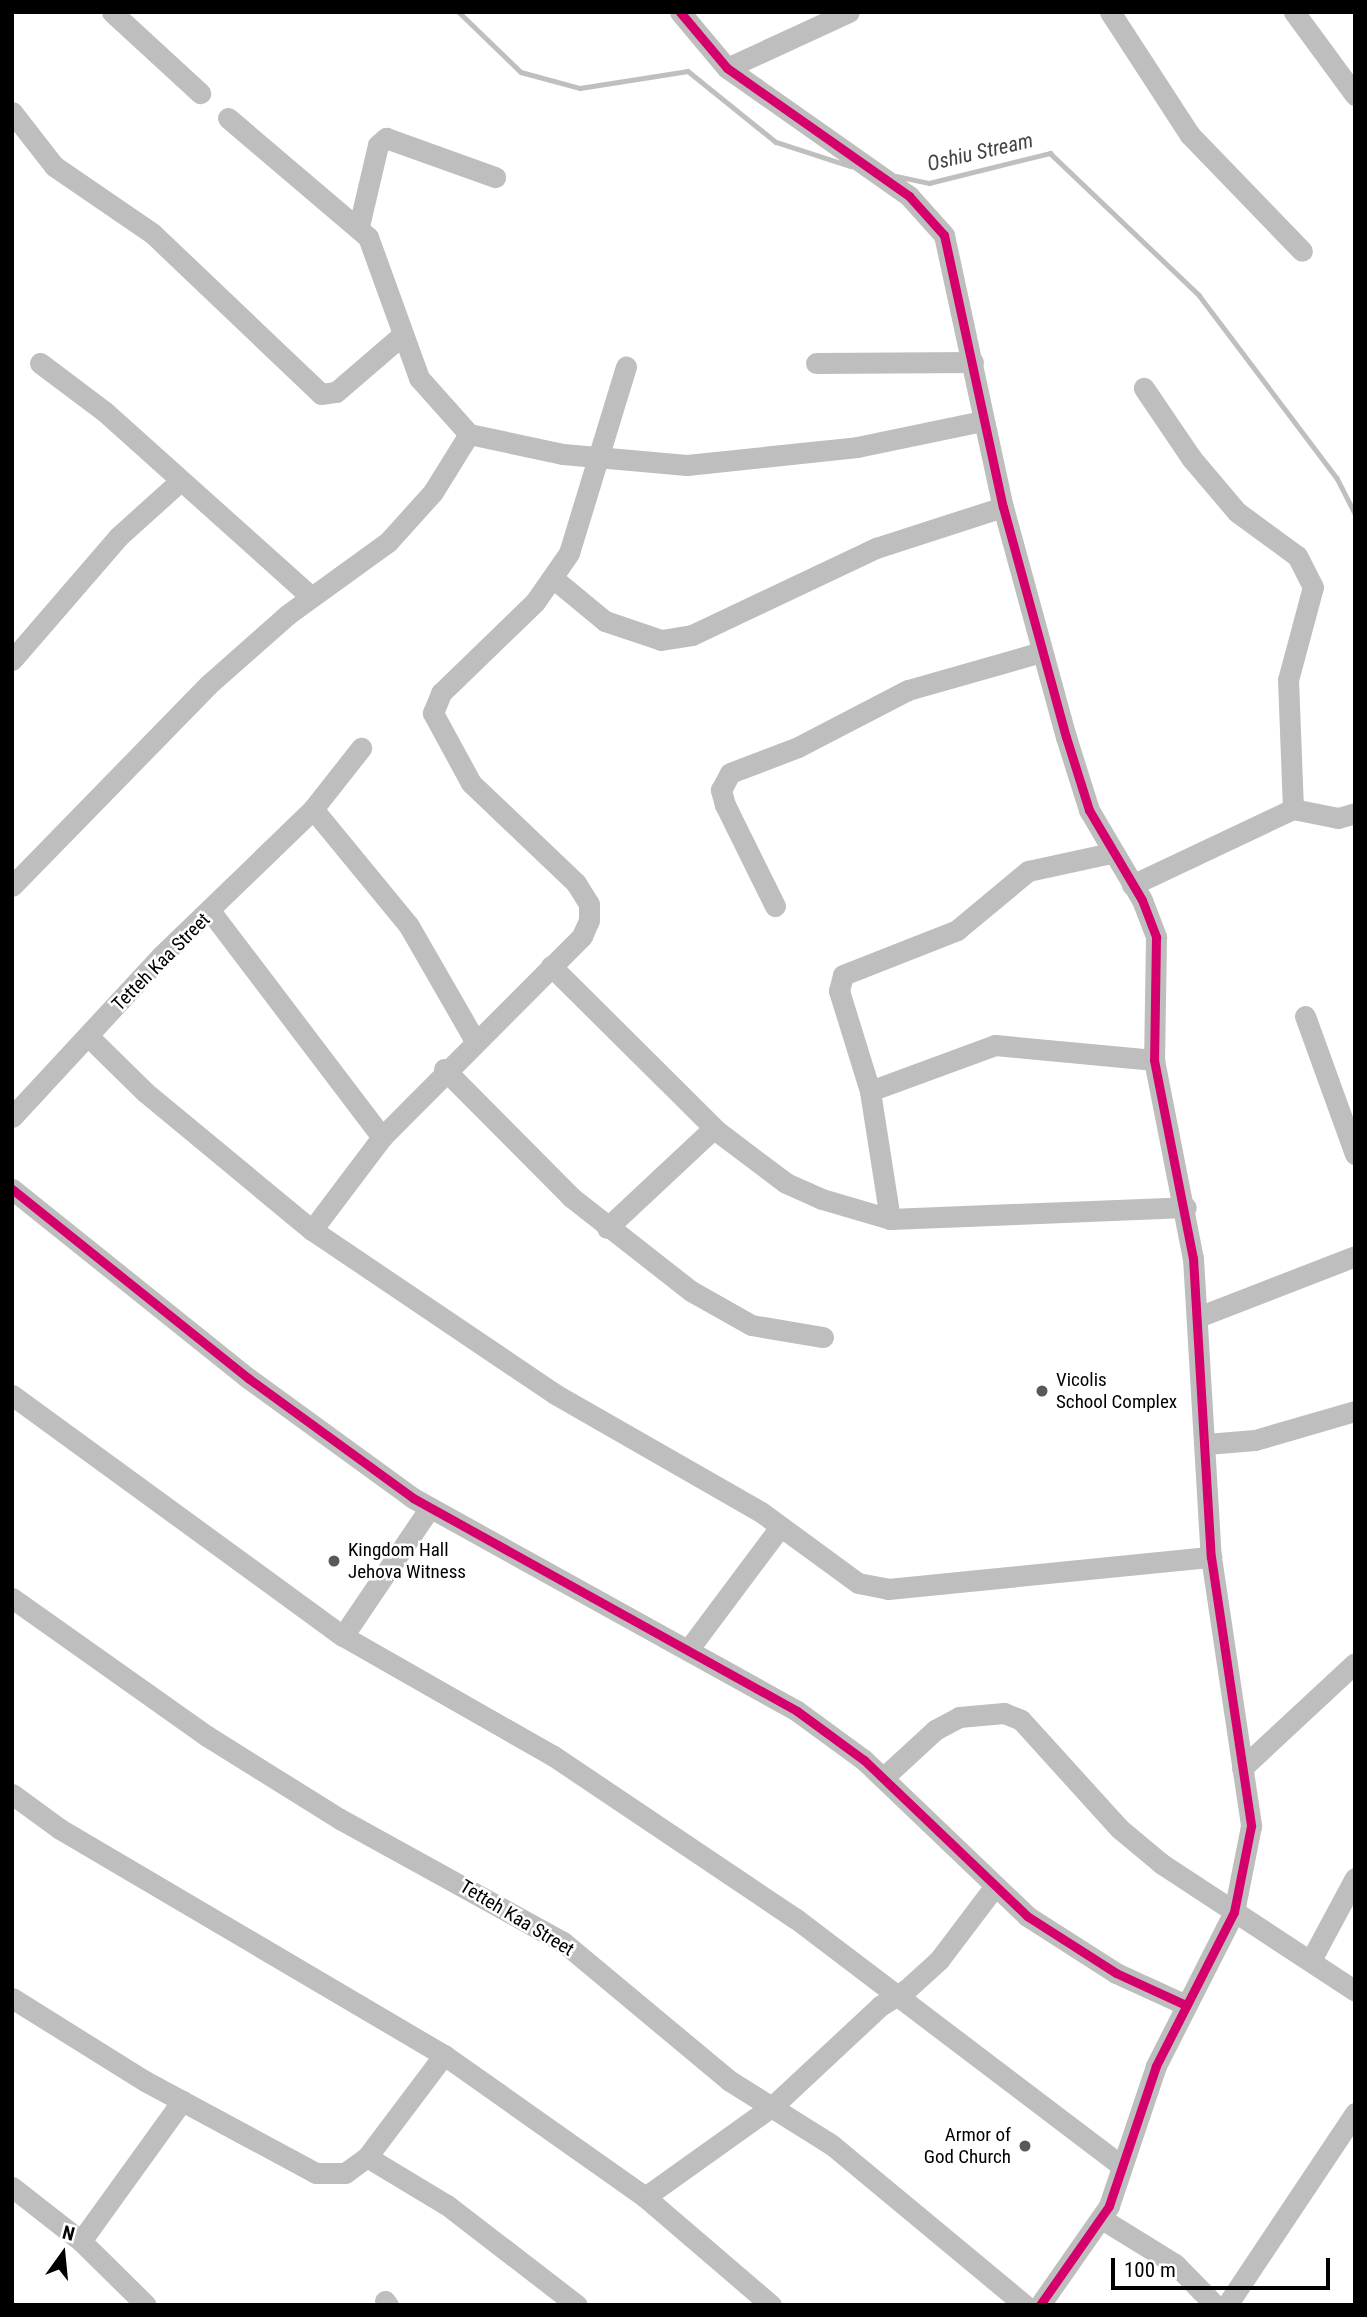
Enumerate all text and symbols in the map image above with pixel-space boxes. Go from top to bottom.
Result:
water label: Oshiu Stream [925,128,1035,176]
street label: Tetteh Kaa Street [107,908,215,1016]
place label: Vicolis School Complex [1056,1369,1177,1413]
marker: Vicolis School Complex [1034,1383,1050,1399]
place label: Kingdom Hall Jehova Witness [348,1539,466,1583]
marker: Kingdom Hall Jehova Witness [326,1553,342,1569]
street label: Tetteh Kaa Street [456,1875,578,1961]
place label: Armor of God Church [924,2124,1011,2168]
marker: Armor of God Church [1017,2138,1033,2154]
north arrow [28,2219,98,2289]
text: N [60,2221,77,2246]
scale bar [1115,2244,1334,2288]
text: 100 m [1124,2258,1176,2282]

